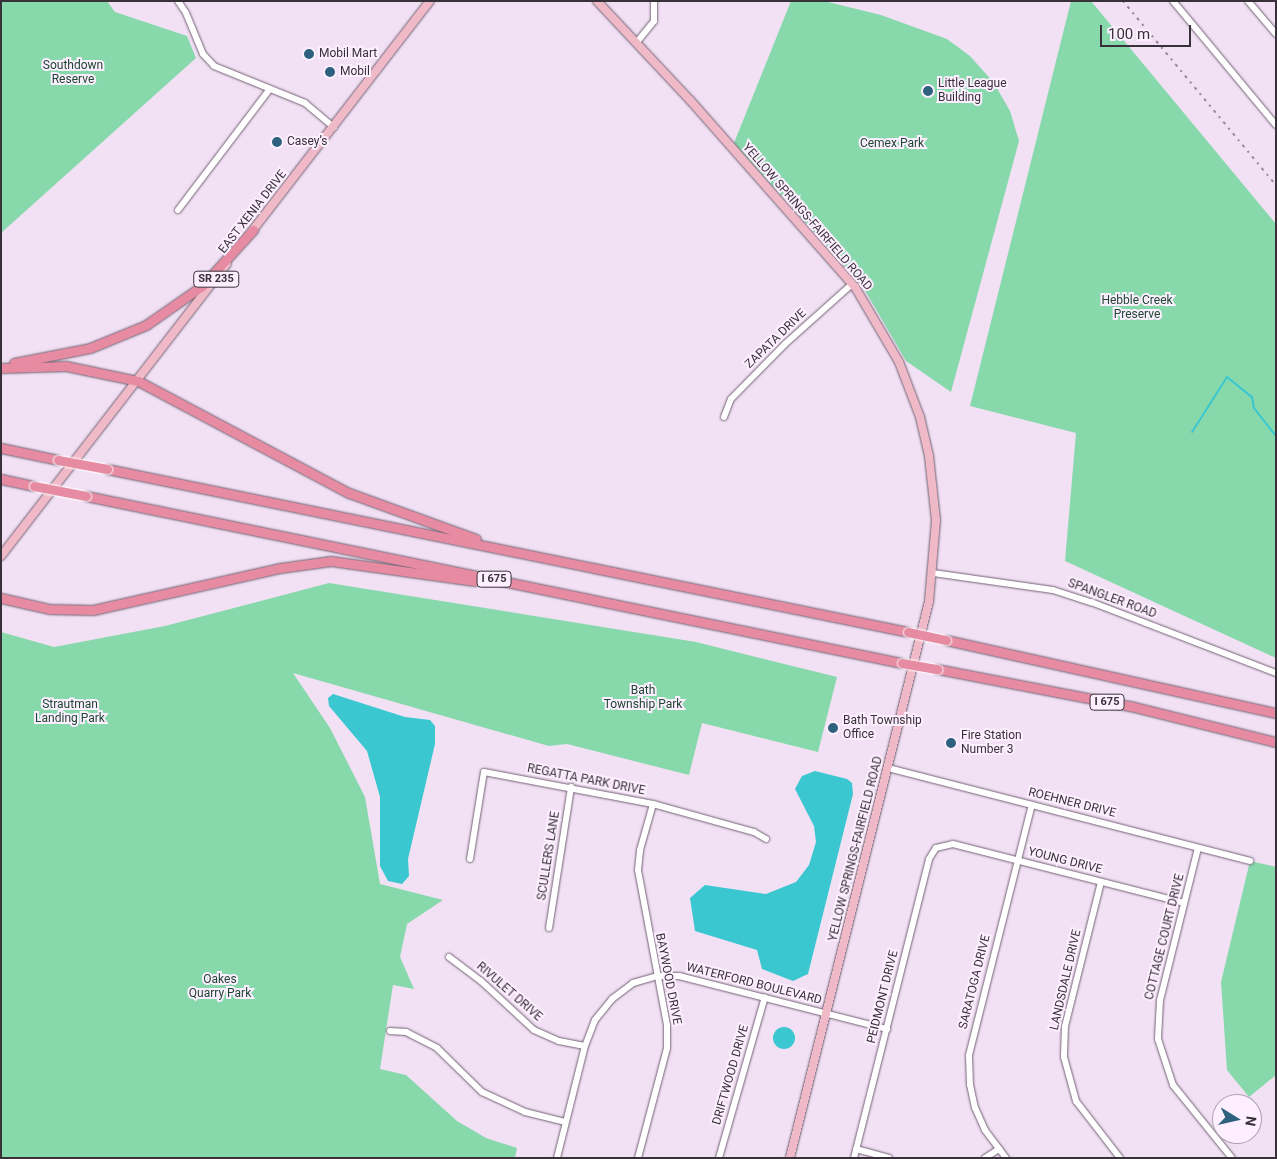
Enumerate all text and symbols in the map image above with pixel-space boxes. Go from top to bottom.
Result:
scale bar [1102,15,1193,47]
text: 100 m [1108,25,1150,43]
place label: Mobil Mart [319,47,377,61]
marker: Mobil Mart [303,48,315,60]
park label: Southdown Reserve [43,59,103,87]
place label: Mobil [340,65,370,79]
marker: Mobil [324,66,336,78]
place label: Little League Building [938,77,1007,105]
marker: Little League Building [922,85,934,97]
place label: Casey’s [287,135,328,149]
marker: Casey’s [271,136,283,148]
park label: Cemex Park [860,137,924,151]
street label: YELLOW SPRINGS-FAIRFIELD ROAD [739,140,875,294]
street label: EAST XENIA DRIVE [216,167,290,257]
road number: SR 235 [192,270,240,288]
park label: Hebble Creek Preserve [1101,294,1173,322]
street label: ZAPATA DRIVE [742,306,810,372]
road number: I 675 [476,570,512,588]
street label: SPANGLER ROAD [1066,576,1158,622]
park label: Bath Township Park [604,684,682,712]
road number: I 675 [1090,694,1124,710]
park label: Strautman Landing Park [35,698,105,726]
place label: Bath Township Office [843,714,922,742]
marker: Bath Township Office [827,722,839,734]
place label: Fire Station Number 3 [961,729,1022,757]
marker: Fire Station Number 3 [945,737,957,749]
street label: YELLOW SPRINGS-FAIRFIELD ROAD [826,755,886,943]
street label: REGATTA PARK DRIVE [526,762,646,798]
street label: ROEHNER DRIVE [1027,785,1117,821]
street label: SCULLERS LANE [535,811,563,901]
street label: YOUNG DRIVE [1026,845,1104,877]
street label: COTTAGE COURT DRIVE [1142,872,1188,1002]
street label: LANDSDALE DRIVE [1047,928,1085,1032]
street label: BAYWOOD DRIVE [652,932,684,1026]
street label: SARATOGA DRIVE [956,933,994,1031]
street label: PEIDMONT DRIVE [864,949,902,1045]
street label: RIVULET DRIVE [473,959,545,1025]
street label: WATERFORD BOULEVARD [685,960,823,1008]
park label: Oakes Quarry Park [189,973,251,1001]
street label: DRIFTWOOD DRIVE [710,1023,752,1127]
north arrow [1212,1094,1262,1144]
text: N [1242,1115,1260,1127]

